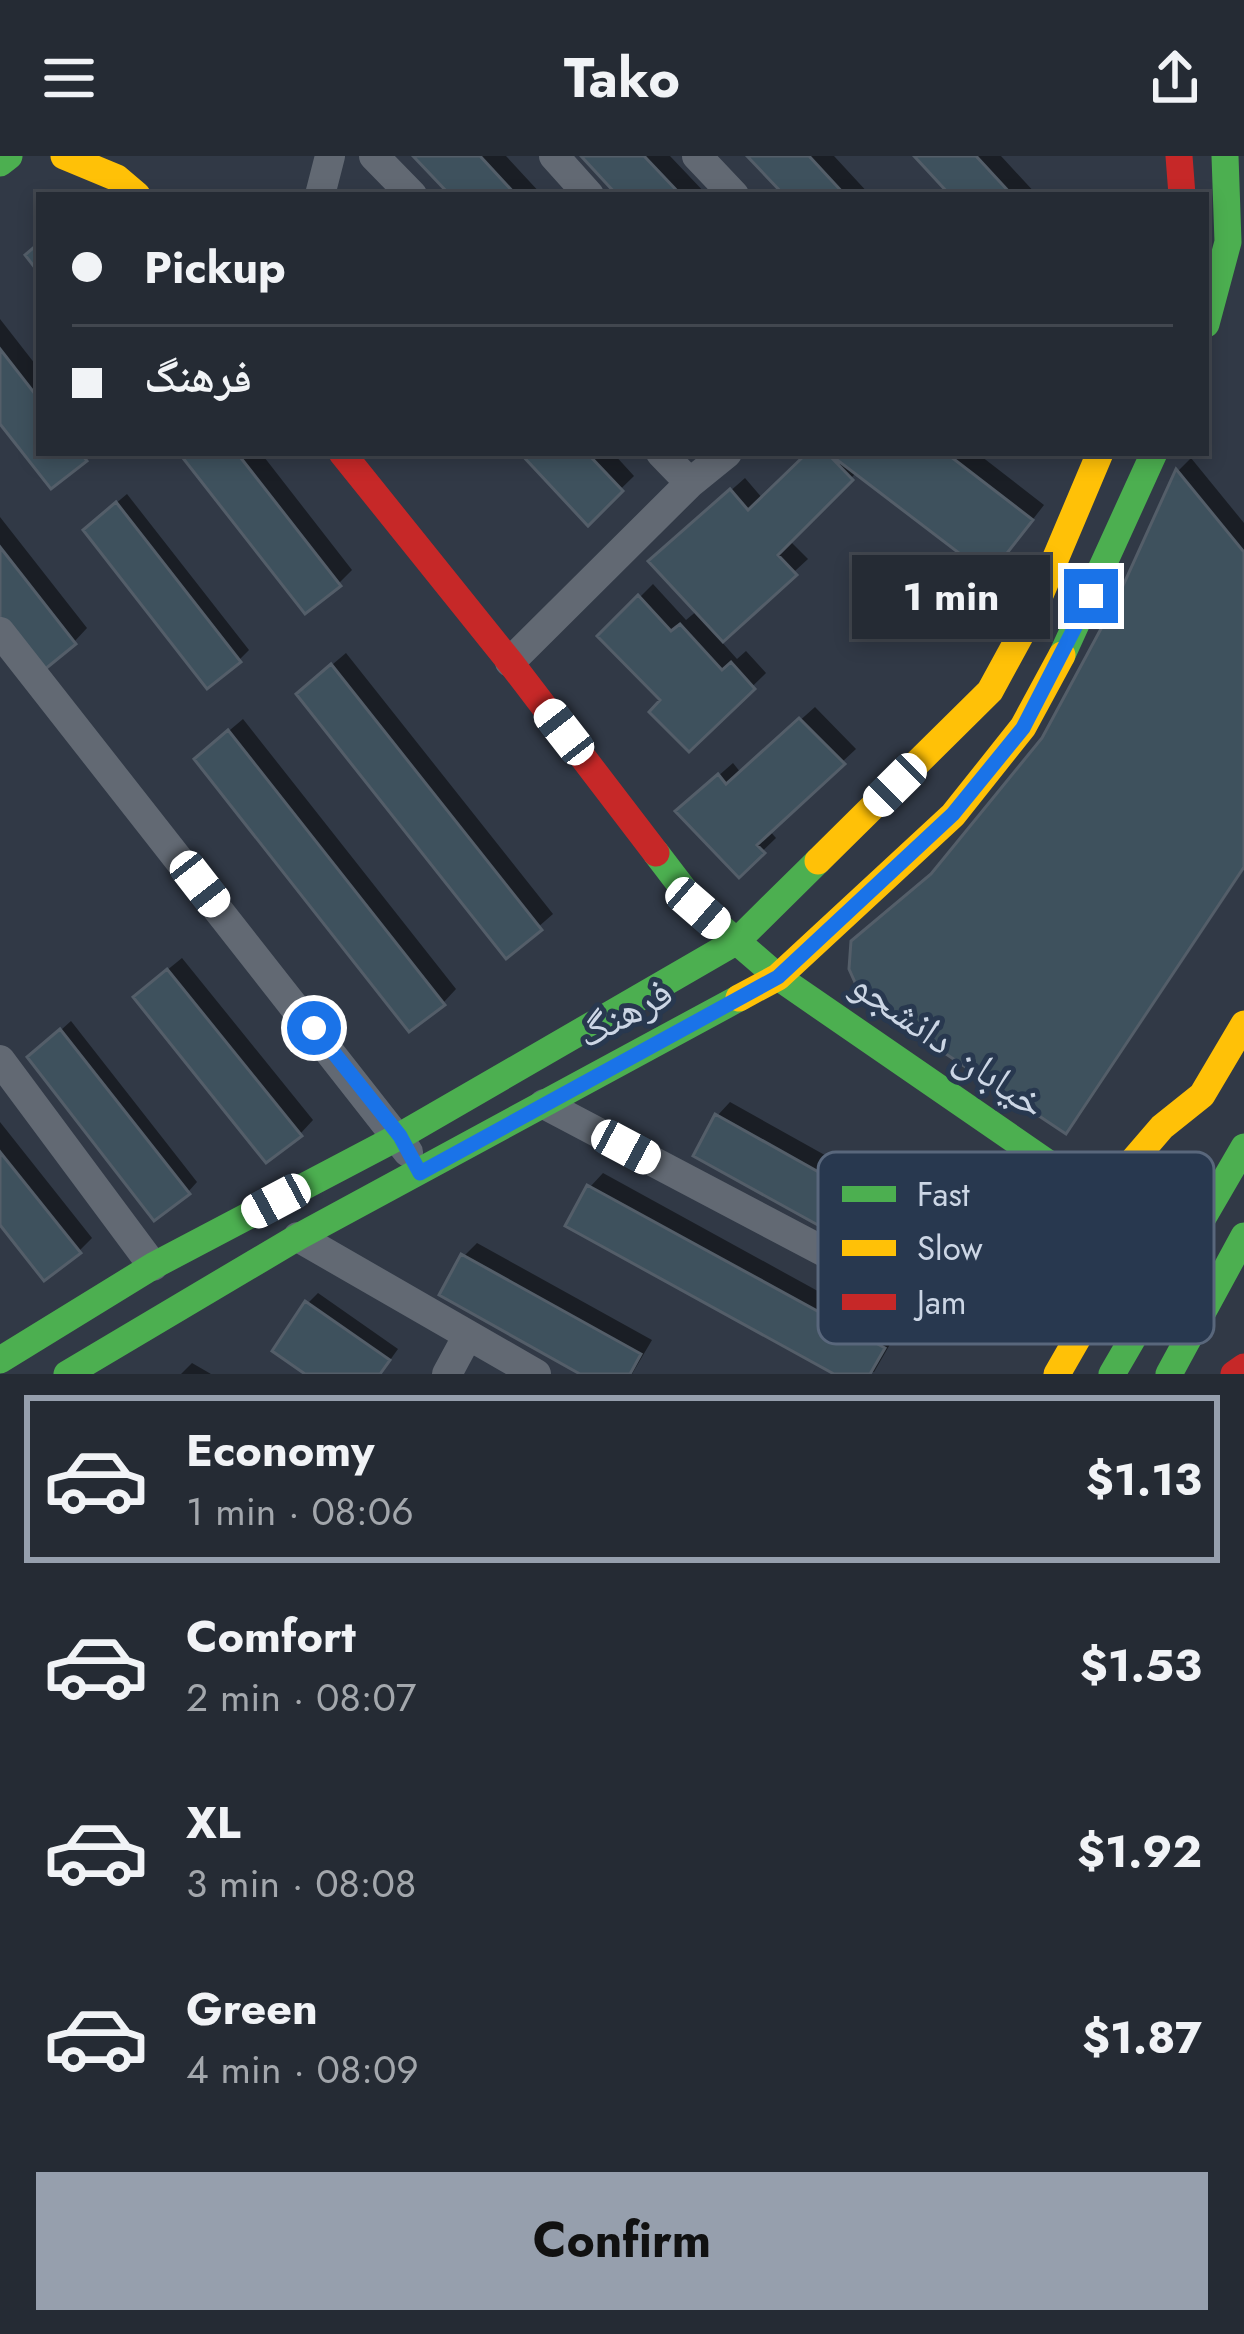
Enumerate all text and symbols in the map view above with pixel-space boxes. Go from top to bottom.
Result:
text: Tako [564,39,680,117]
icon: menu [36,45,102,111]
icon: share [1142,45,1208,111]
text: Pickup [144,235,286,300]
text: فرهنگ [144,344,252,409]
callout: 1 min [851,554,1049,638]
text: 1 min [903,568,999,625]
route end [1064,569,1118,623]
car [528,693,600,771]
car [857,747,933,823]
car [164,845,236,923]
car [659,871,737,945]
street label: خیابان دانشجو [839,954,1059,1133]
street label: فرهنگ [565,962,683,1063]
route start [287,1001,341,1055]
car [586,1114,666,1180]
legend [818,1152,1214,1344]
car [236,1168,316,1234]
text: Fast [917,1171,970,1218]
text: Slow [917,1225,983,1272]
text: Jam [913,1279,967,1326]
text: Economy [186,1418,374,1483]
icon: car [42,1425,150,1533]
text: $1.13 [1086,1447,1202,1512]
text: 1 min · 08:06 [186,1483,414,1540]
text: Comfort [186,1604,356,1669]
icon: car [42,1611,150,1719]
text: $1.53 [1080,1633,1202,1698]
text: 2 min · 08:07 [186,1669,416,1726]
text: XL [186,1790,241,1855]
icon: car [42,1797,150,1905]
text: $1.92 [1077,1819,1202,1884]
text: 3 min · 08:08 [186,1855,416,1912]
text: Green [186,1976,318,2041]
icon: car [42,1983,150,2091]
text: $1.87 [1082,2005,1202,2070]
text: 4 min · 08:09 [186,2041,419,2098]
button: Confirm [36,2172,1208,2310]

